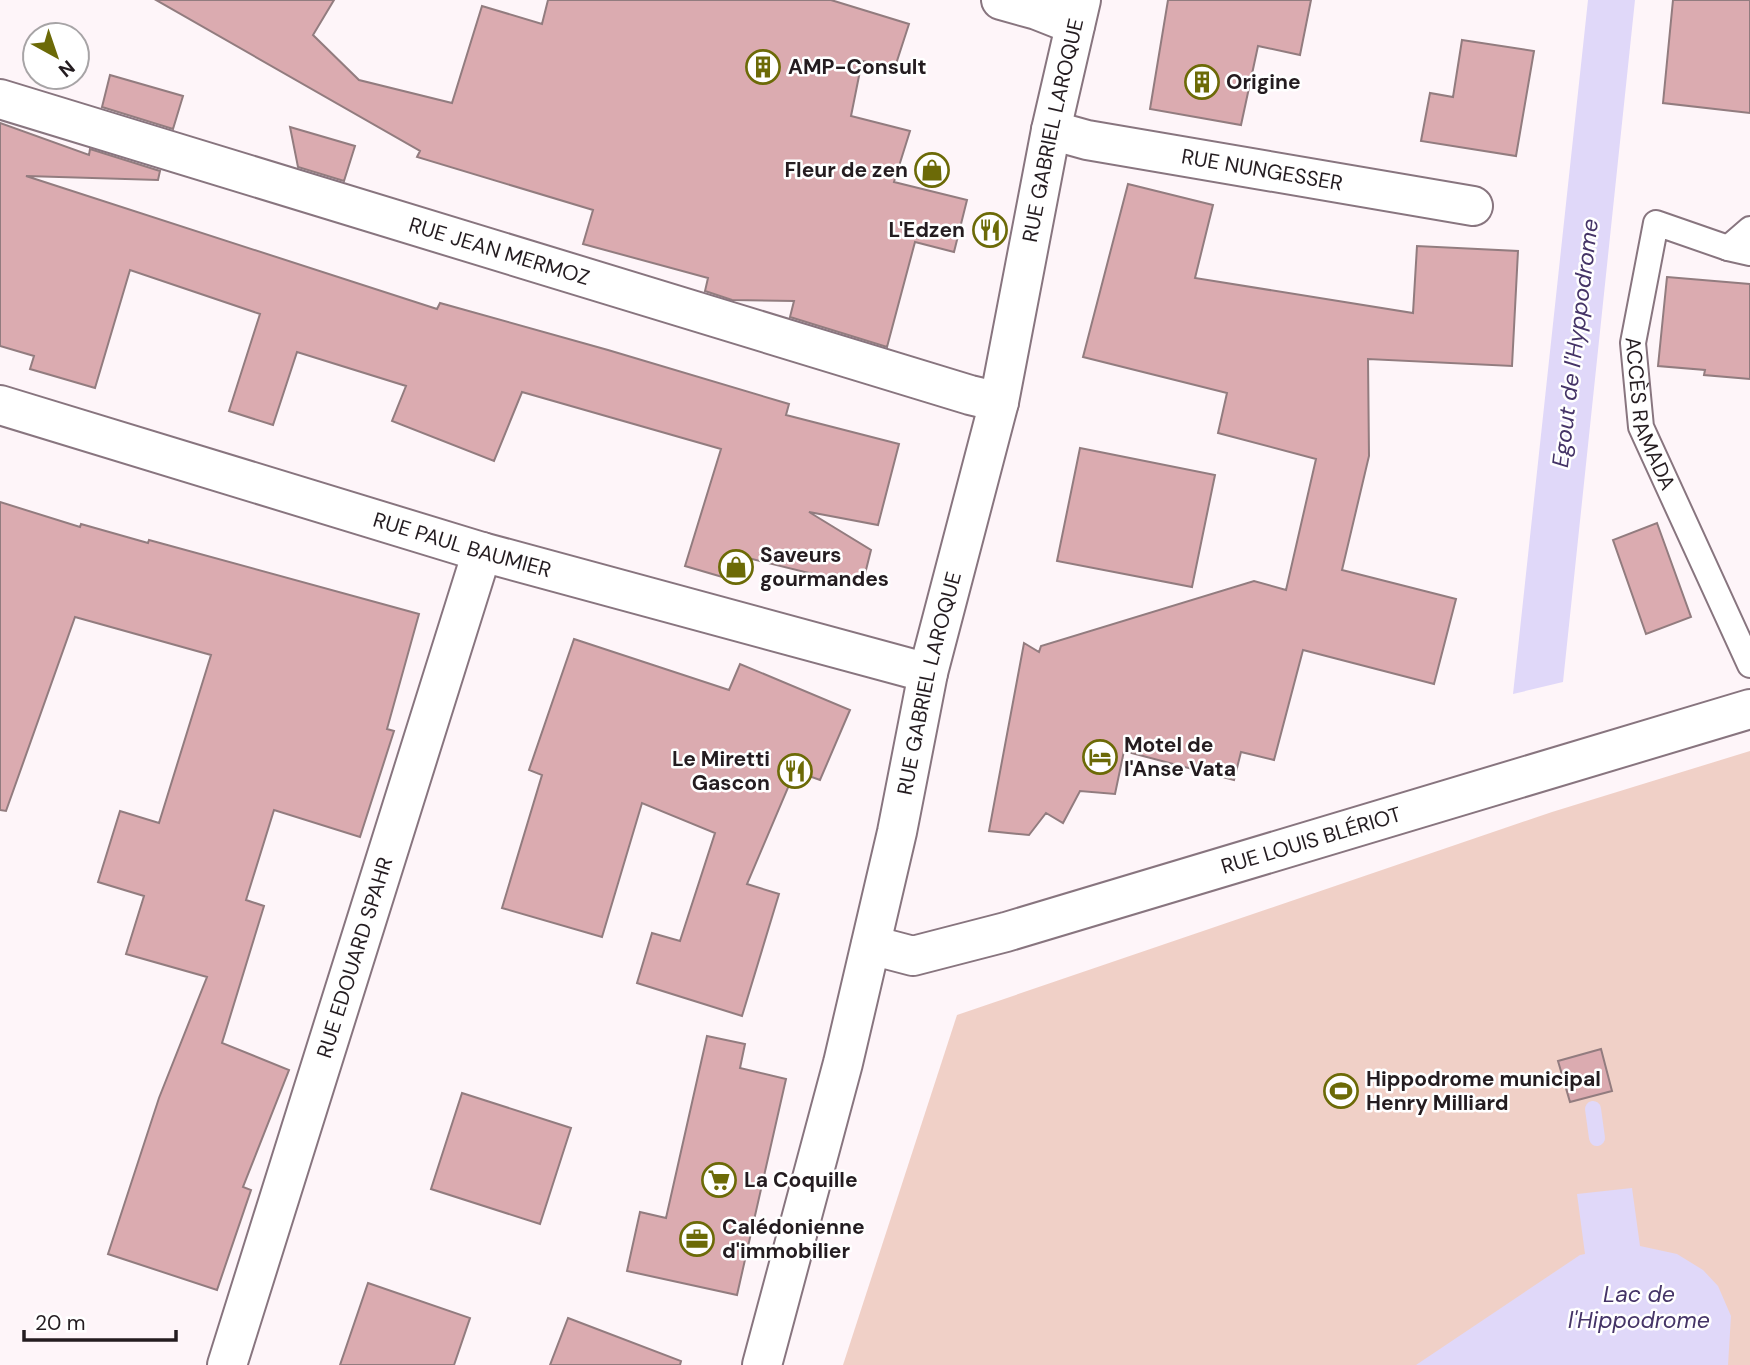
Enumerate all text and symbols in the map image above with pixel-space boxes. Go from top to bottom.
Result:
street label: RUE GABRIEL LAROQUE [1016,16,1090,245]
north arrow [21,21,91,91]
building icon: AMP-Consult [744,48,782,86]
place label: AMP-Consult [788,53,927,81]
text: N [53,55,80,83]
building icon: Origine [1183,63,1221,101]
place label: Origine [1226,68,1301,96]
street label: RUE NUNGESSER [1179,142,1345,197]
shop icon: Fleur de zen [913,151,951,189]
place label: Fleur de zen [784,156,908,184]
street label: RUE JEAN MERMOZ [406,211,593,292]
restaurant icon: L'Edzen [971,211,1009,249]
place label: L'Edzen [889,216,965,244]
water label: Egout de l'Hyppodrome [1545,217,1605,469]
street label: ACCÈS RAMADA [1618,336,1682,495]
street label: RUE PAUL BAUMIER [370,506,554,584]
place label: Saveurs gourmandes [760,541,889,593]
shop icon: Saveurs gourmandes [717,548,755,586]
street label: RUE GABRIEL LAROQUE [891,569,968,797]
place label: Motel de l'Anse Vata [1124,731,1236,783]
hotel icon: Motel de l'Anse Vata [1081,738,1119,776]
place label: Le Miretti Gascon [672,745,770,797]
restaurant icon: Le Miretti Gascon [776,752,814,790]
street label: RUE LOUIS BLÉRIOT [1218,800,1405,881]
street label: RUE EDOUARD SPAHR [310,854,399,1062]
place label: Hippodrome municipal Henry Milliard [1366,1065,1601,1117]
sports icon: Hippodrome municipal Henry Milliard [1322,1072,1360,1110]
supermarket icon: La Coquille [700,1161,738,1199]
place label: La Coquille [744,1166,858,1194]
place label: Calédonienne d'immobilier [722,1213,865,1265]
office icon: Calédonienne d'immobilier [678,1220,716,1258]
water label: Lac de l'Hippodrome [1568,1279,1710,1335]
scale bar [24,1298,177,1342]
text: 20 m [35,1309,86,1337]

